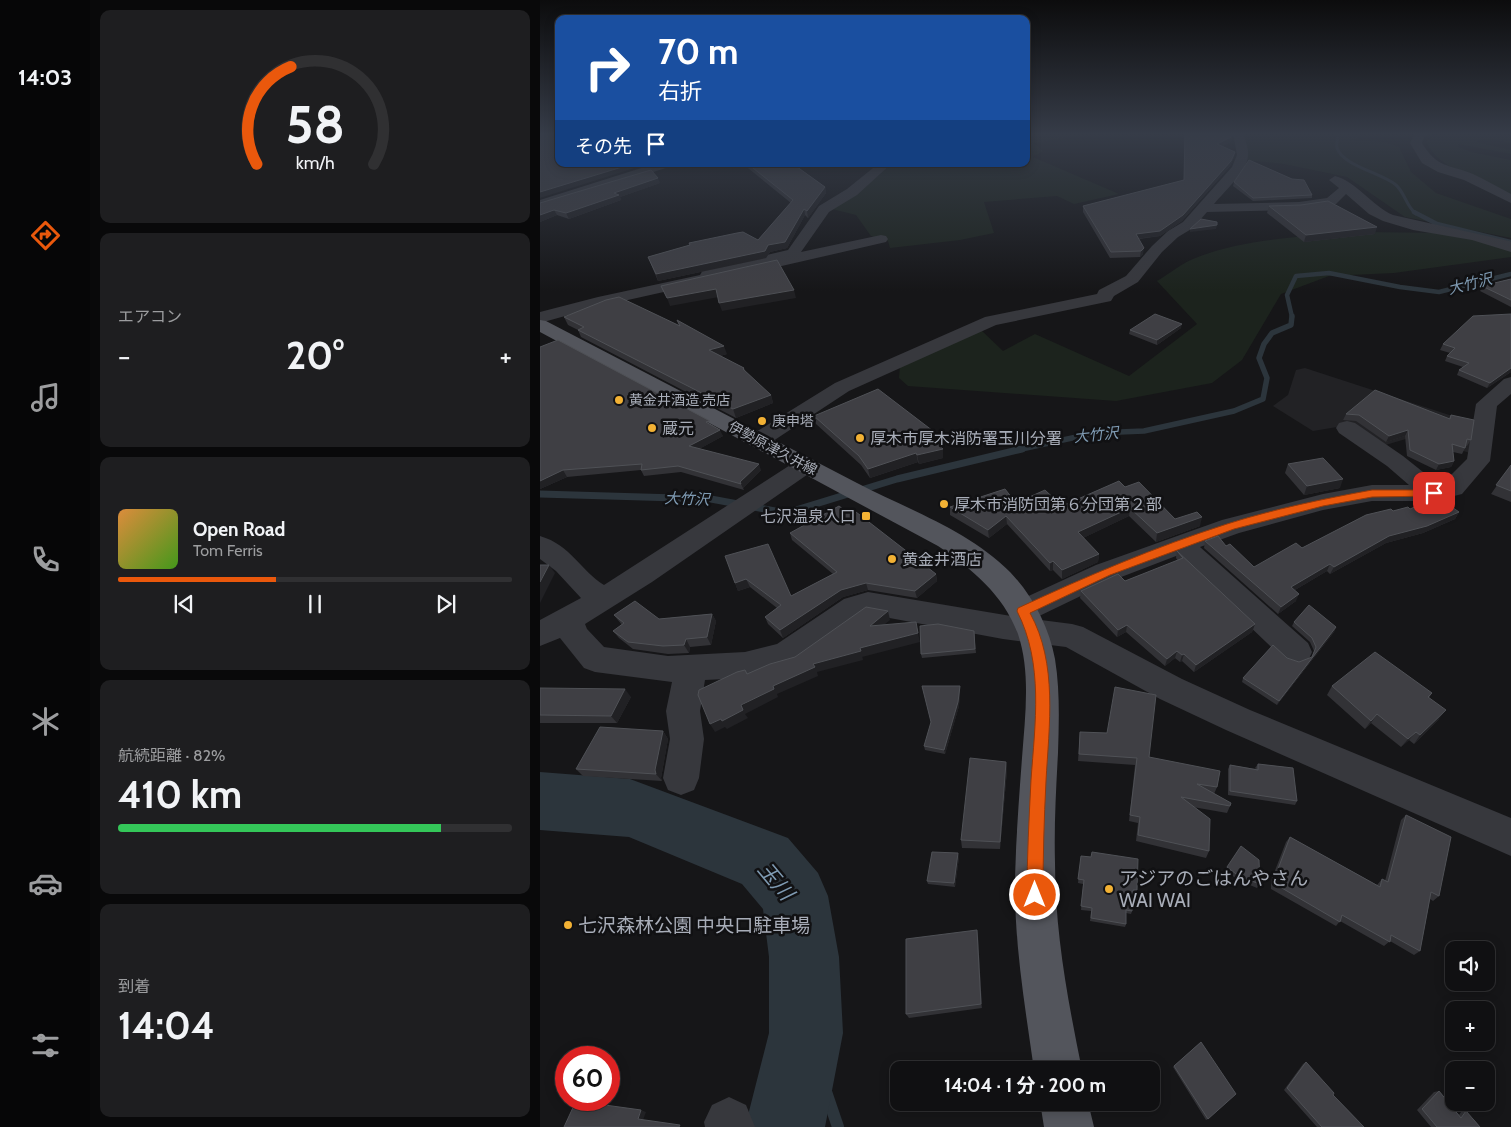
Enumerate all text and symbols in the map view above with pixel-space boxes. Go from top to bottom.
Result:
text: 70 m [658,30,739,73]
icon: right [575,35,640,100]
text: 14:03 [18,64,72,91]
text: 右折 [658,78,702,105]
text: 58 [285,93,345,156]
icon: arrive [642,130,670,158]
text: その先 [575,135,632,158]
text: km/h [295,152,335,173]
icon: directions [28,218,63,253]
water label: 大竹沢 [1446,269,1496,298]
text: エアコン [118,307,182,326]
text: 20° [286,332,344,379]
text: − [118,339,130,373]
text: + [500,339,512,373]
icon: music [28,380,63,415]
place label: 黄金井酒造 売店 [629,391,730,409]
marker: 黄金井酒造 売店 [613,394,625,406]
place label: 庚申塔 [772,412,814,430]
marker: 庚申塔 [756,415,768,427]
street label: 伊勢原津久井線 [726,417,820,479]
place label: 蔵元 [662,419,694,438]
marker: 蔵元 [646,422,658,434]
water label: 大竹沢 [1073,423,1121,446]
place label: 厚木市厚木消防署玉川分署 [870,429,1062,448]
marker: 厚木市厚木消防署玉川分署 [854,432,866,444]
pin [1413,472,1455,514]
icon: arrive [1420,479,1448,507]
water label: 大竹沢 [664,489,712,509]
place label: 厚木市消防団第６分団第２部 [954,495,1162,514]
marker: 厚木市消防団第６分団第２部 [938,498,950,510]
place label: 七沢温泉入口 [760,507,856,526]
marker: 七沢温泉入口 [860,510,872,522]
text: Open Road [193,518,285,541]
text: Tom Ferris [193,541,263,560]
icon: phone [28,542,63,577]
place label: 黄金井酒店 [902,550,982,569]
marker: 黄金井酒店 [886,553,898,565]
icon: previous [170,590,198,618]
icon: pause [301,590,329,618]
icon: next [432,590,460,618]
icon: climate [28,704,63,739]
text: 航続距離 · 82% [118,746,225,765]
text: 410 km [118,771,242,818]
water label: 玉川 [753,857,800,907]
icon: car [28,866,63,901]
place label: アジアのごはんやさん WAI WAI [1119,867,1308,912]
position arrow [1008,868,1060,920]
marker: アジアのごはんやさん WAI WAI [1103,883,1115,895]
place label: 七沢森林公園 中央口駐車場 [578,914,810,937]
marker: 七沢森林公園 中央口駐車場 [562,919,574,931]
map controls [1445,941,1495,1111]
button: sound [1445,941,1495,991]
text: 到着 [118,977,150,996]
button: + [1445,1001,1495,1051]
text: 14:04 [118,1002,214,1049]
icon: filters [28,1028,63,1063]
speed limit sign: 60 [555,1046,620,1111]
button: − [1445,1061,1495,1111]
text: 14:04 · 1 分 · 200 m [944,1074,1106,1097]

